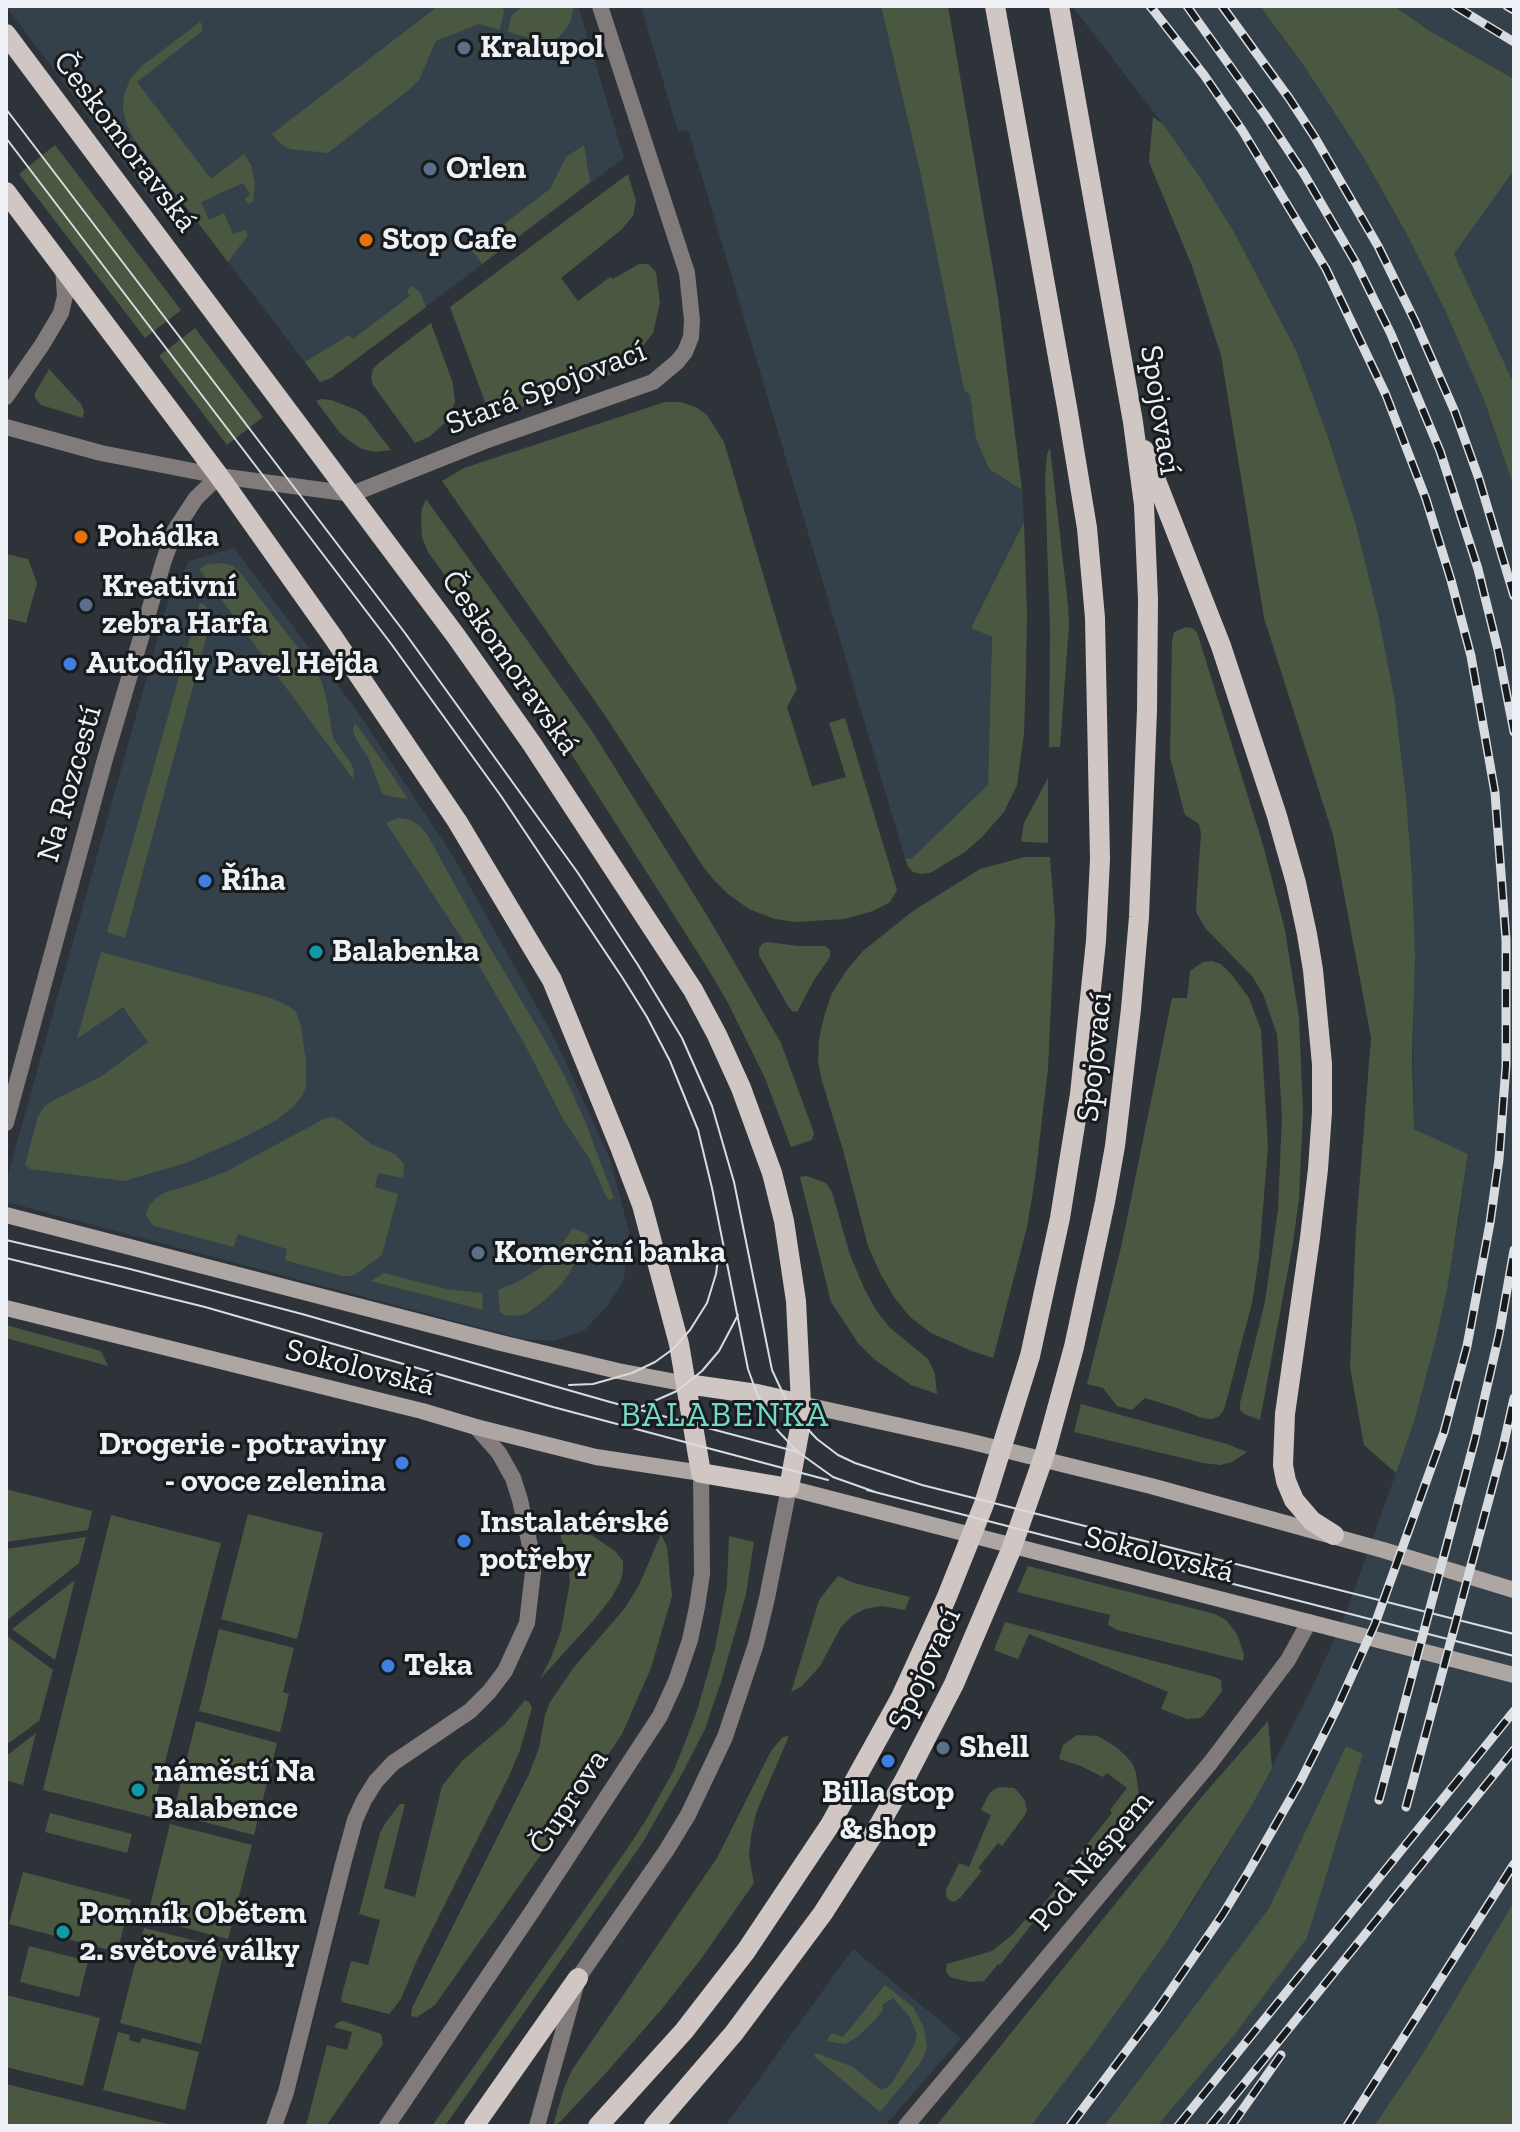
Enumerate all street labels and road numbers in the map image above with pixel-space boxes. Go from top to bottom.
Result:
street label: Českomoravská [45,44,205,240]
street label: Stará Spojovací [441,332,651,444]
street label: Spojovací [1131,343,1189,477]
street label: Českomoravská [432,563,588,763]
street label: Na Rozcestí [29,701,111,867]
street label: Spojovací [1069,990,1121,1124]
street label: Sokolovská [281,1331,439,1405]
street label: Sokolovská [1080,1518,1238,1592]
street label: Spojovací [880,1602,970,1736]
street label: Čuprova [521,1742,617,1862]
street label: Pod Náspem [1022,1783,1162,1939]

